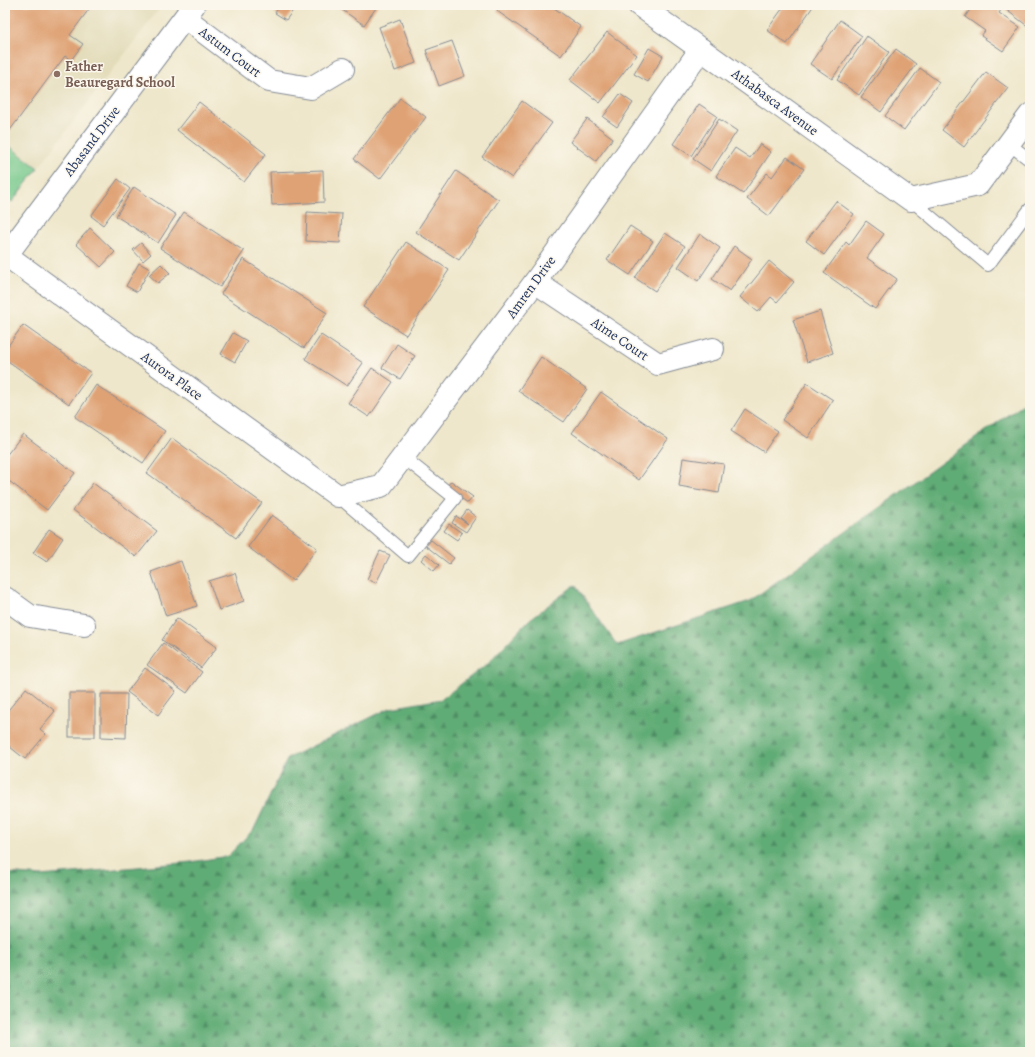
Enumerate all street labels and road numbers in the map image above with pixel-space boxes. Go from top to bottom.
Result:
street label: Astum Court [194,22,265,82]
street label: Athabasca Avenue [727,64,822,140]
street label: Abasand Drive [59,102,125,181]
street label: Amren Drive [501,252,560,323]
street label: Aime Court [587,312,653,365]
street label: Aurora Place [137,347,207,405]

